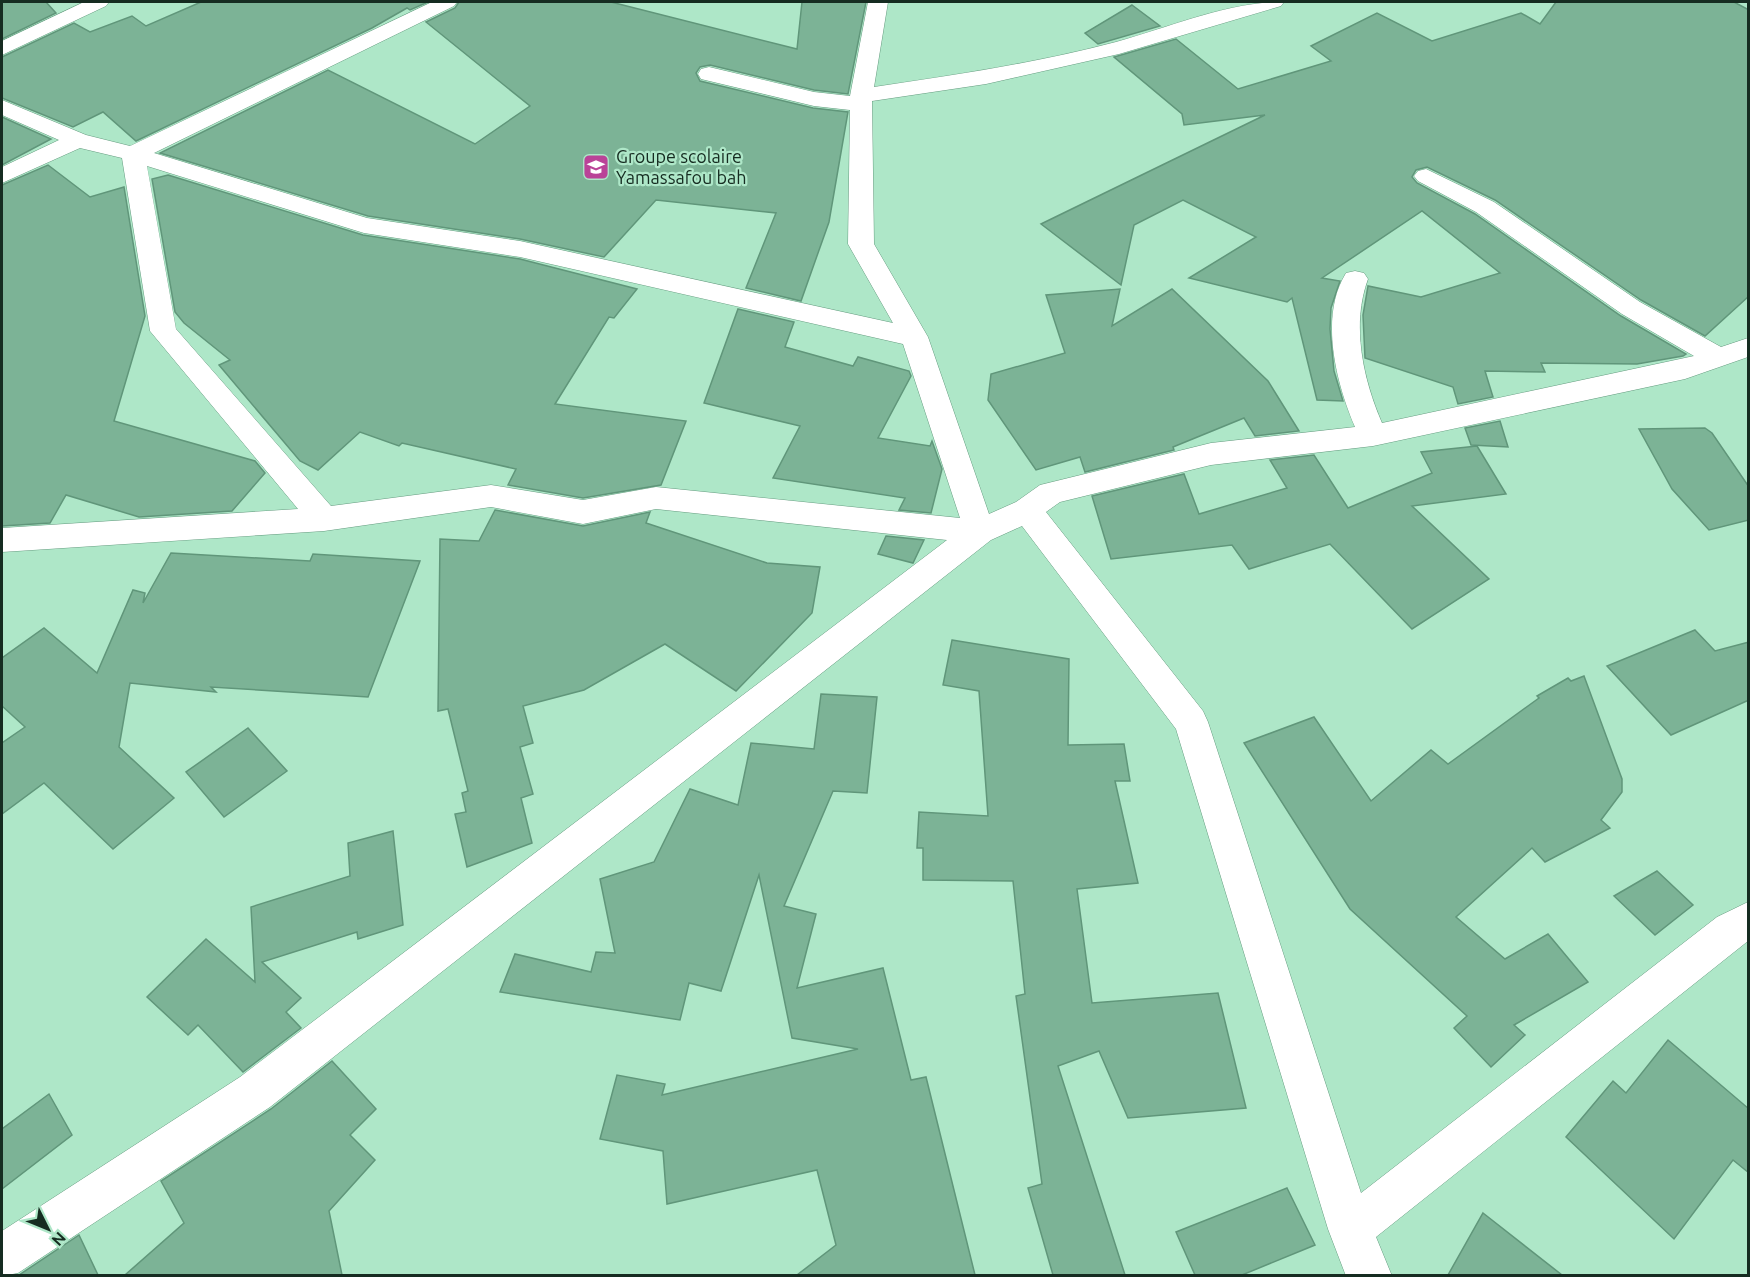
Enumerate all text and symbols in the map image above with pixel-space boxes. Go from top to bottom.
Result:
place label: Groupe scolaire Yamassafou bah [616,146,747,187]
school or university icon: Groupe scolaire Yamassafou bah [581,152,611,182]
north arrow [18,1199,78,1259]
text: N [48,1229,70,1250]

